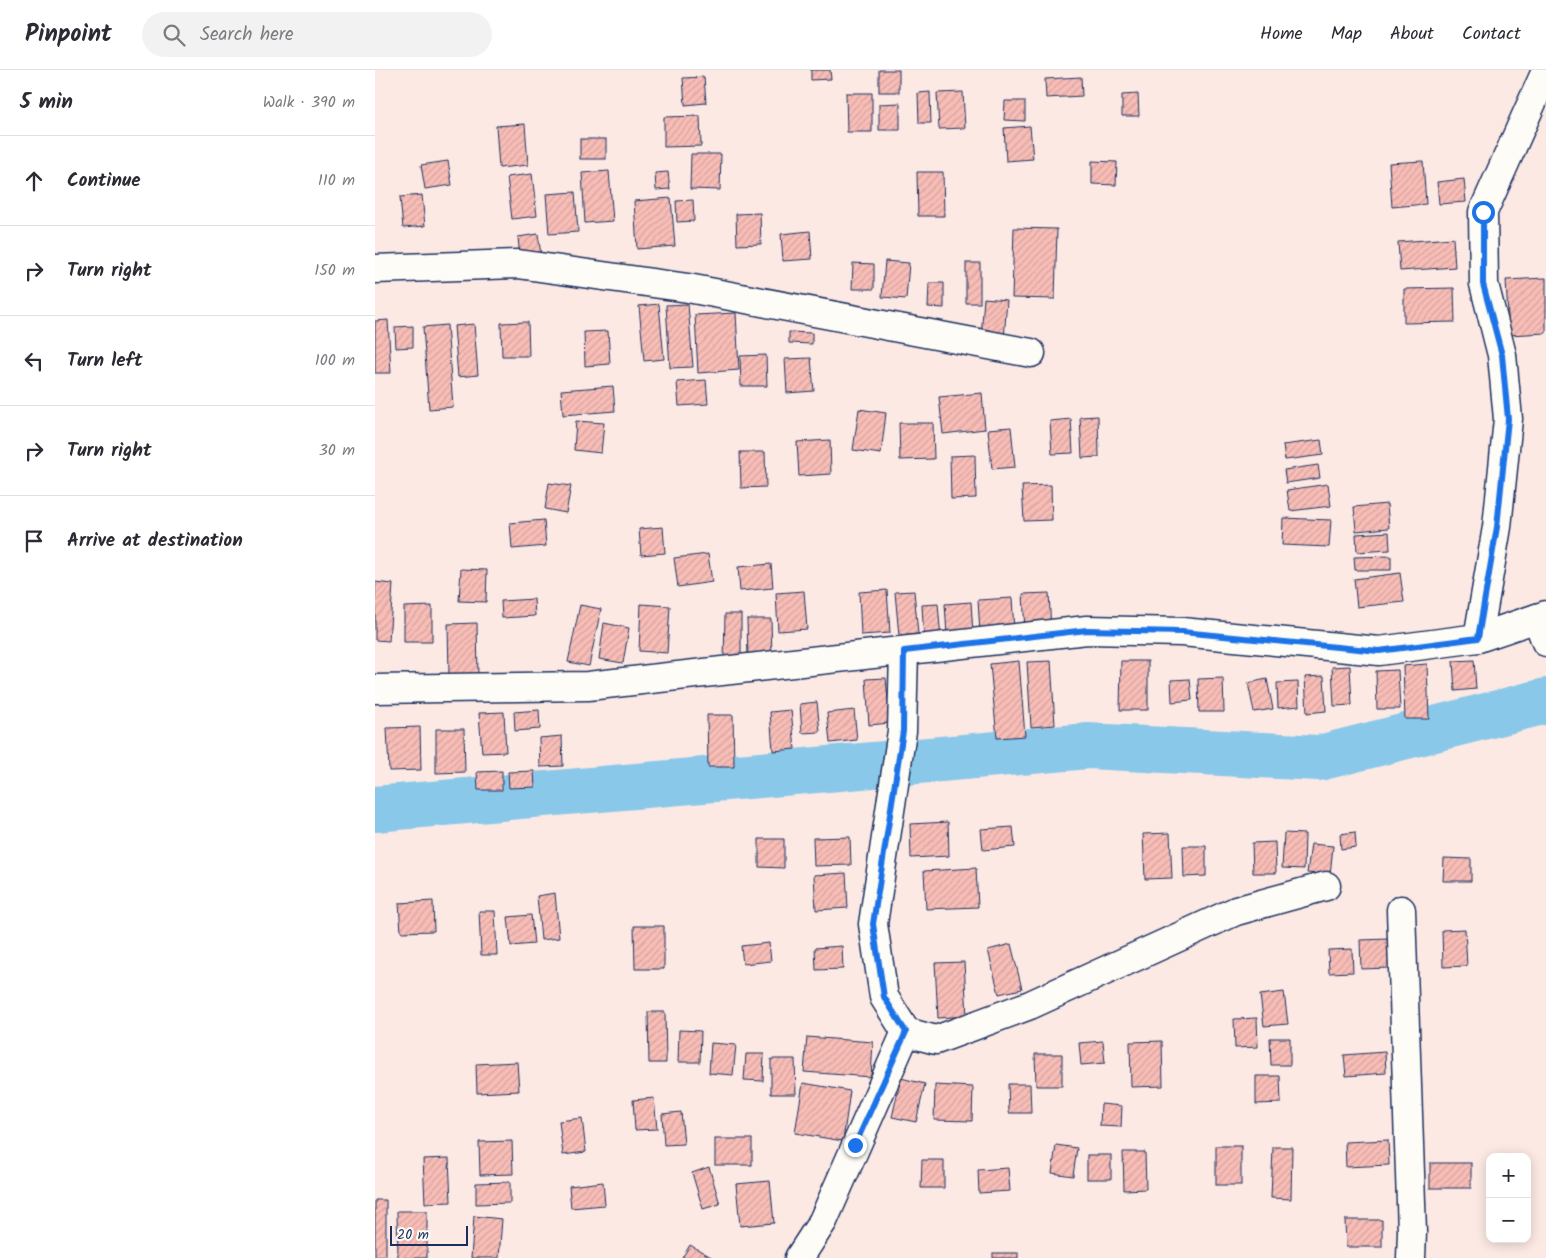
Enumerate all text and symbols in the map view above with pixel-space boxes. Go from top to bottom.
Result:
search box [142,12,492,57]
text: Pinpoint [25,15,112,54]
text: Search here [200,20,294,50]
text: Home [1260,20,1303,49]
text: Map [1331,20,1362,49]
text: About [1390,20,1434,49]
text: Contact [1462,20,1521,49]
icon: search [160,21,188,49]
text: 5 min [20,86,73,119]
text: Walk · 390 m [263,90,355,115]
text: Continue [67,166,140,196]
icon: ahead [20,167,48,195]
text: 110 m [318,168,355,193]
route start [1472,201,1495,224]
text: Turn right [67,256,152,286]
icon: right [20,257,48,285]
text: 150 m [314,258,355,283]
text: Turn left [67,346,142,376]
icon: left [20,347,48,375]
text: 100 m [315,348,355,373]
text: Turn right [67,436,152,466]
icon: right [20,437,48,465]
text: 30 m [319,438,355,463]
text: Arrive at destination [67,526,243,556]
icon: arrive [20,527,48,555]
route end [844,1134,867,1157]
map controls [1486,1153,1531,1243]
button: + [1486,1153,1531,1198]
button: − [1486,1198,1531,1243]
scale bar [390,1223,467,1246]
text: 20 m [397,1224,429,1246]

